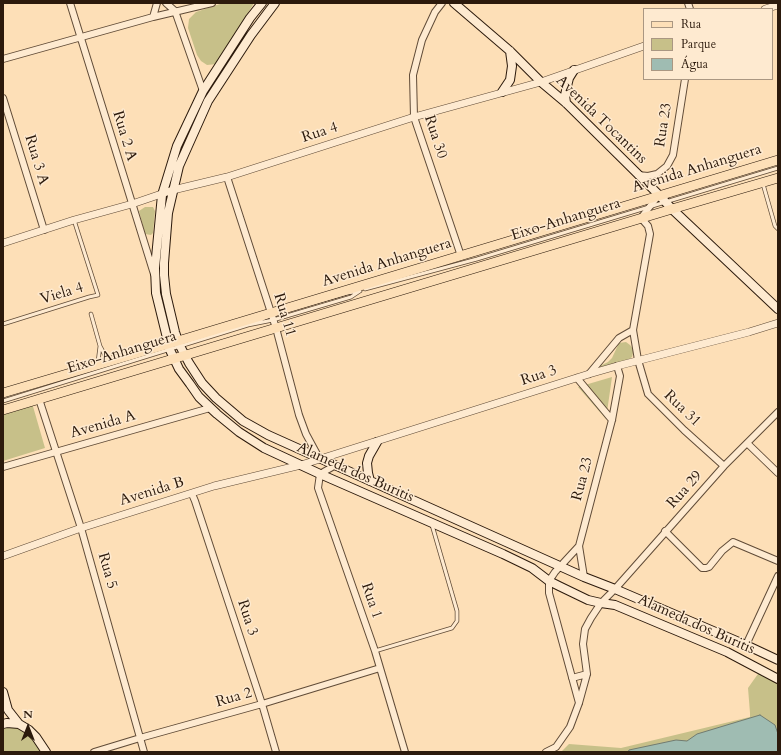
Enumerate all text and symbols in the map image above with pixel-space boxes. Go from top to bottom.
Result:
legend [643,8,773,80]
text: Rua [681,16,701,32]
text: Parque [681,36,716,52]
text: Água [681,56,708,72]
street label: Avenida Tocantins [552,72,650,168]
street label: Rua 23 [652,102,676,148]
street label: Rua 2 A [108,109,140,163]
street label: Rua 30 [420,113,450,161]
street label: Rua 4 [300,119,340,147]
street label: Rua 3 A [20,133,52,187]
street label: Avenida Anhanguera [630,141,764,197]
street label: Eixo-Anhanguera [509,195,623,245]
street label: Avenida Anhanguera [320,235,454,291]
street label: Viela 4 [38,279,86,309]
street label: Rua 11 [269,291,299,339]
street label: Eixo-Anhanguera [65,328,179,378]
street label: Rua 3 [519,362,559,390]
street label: Rua 31 [660,387,704,431]
street label: Avenida A [68,407,138,443]
street label: Alameda dos Buritis [294,439,416,507]
street label: Rua 23 [569,455,597,503]
street label: Rua 29 [663,467,707,513]
street label: Avenida B [118,474,186,510]
street label: Rua 5 [93,551,121,591]
street label: Rua 1 [356,581,386,621]
street label: Alameda dos Buritis [635,591,757,659]
street label: Rua 3 [233,598,261,638]
street label: Rua 2 [214,684,254,712]
north arrow [8,707,48,747]
text: N [23,707,33,722]

